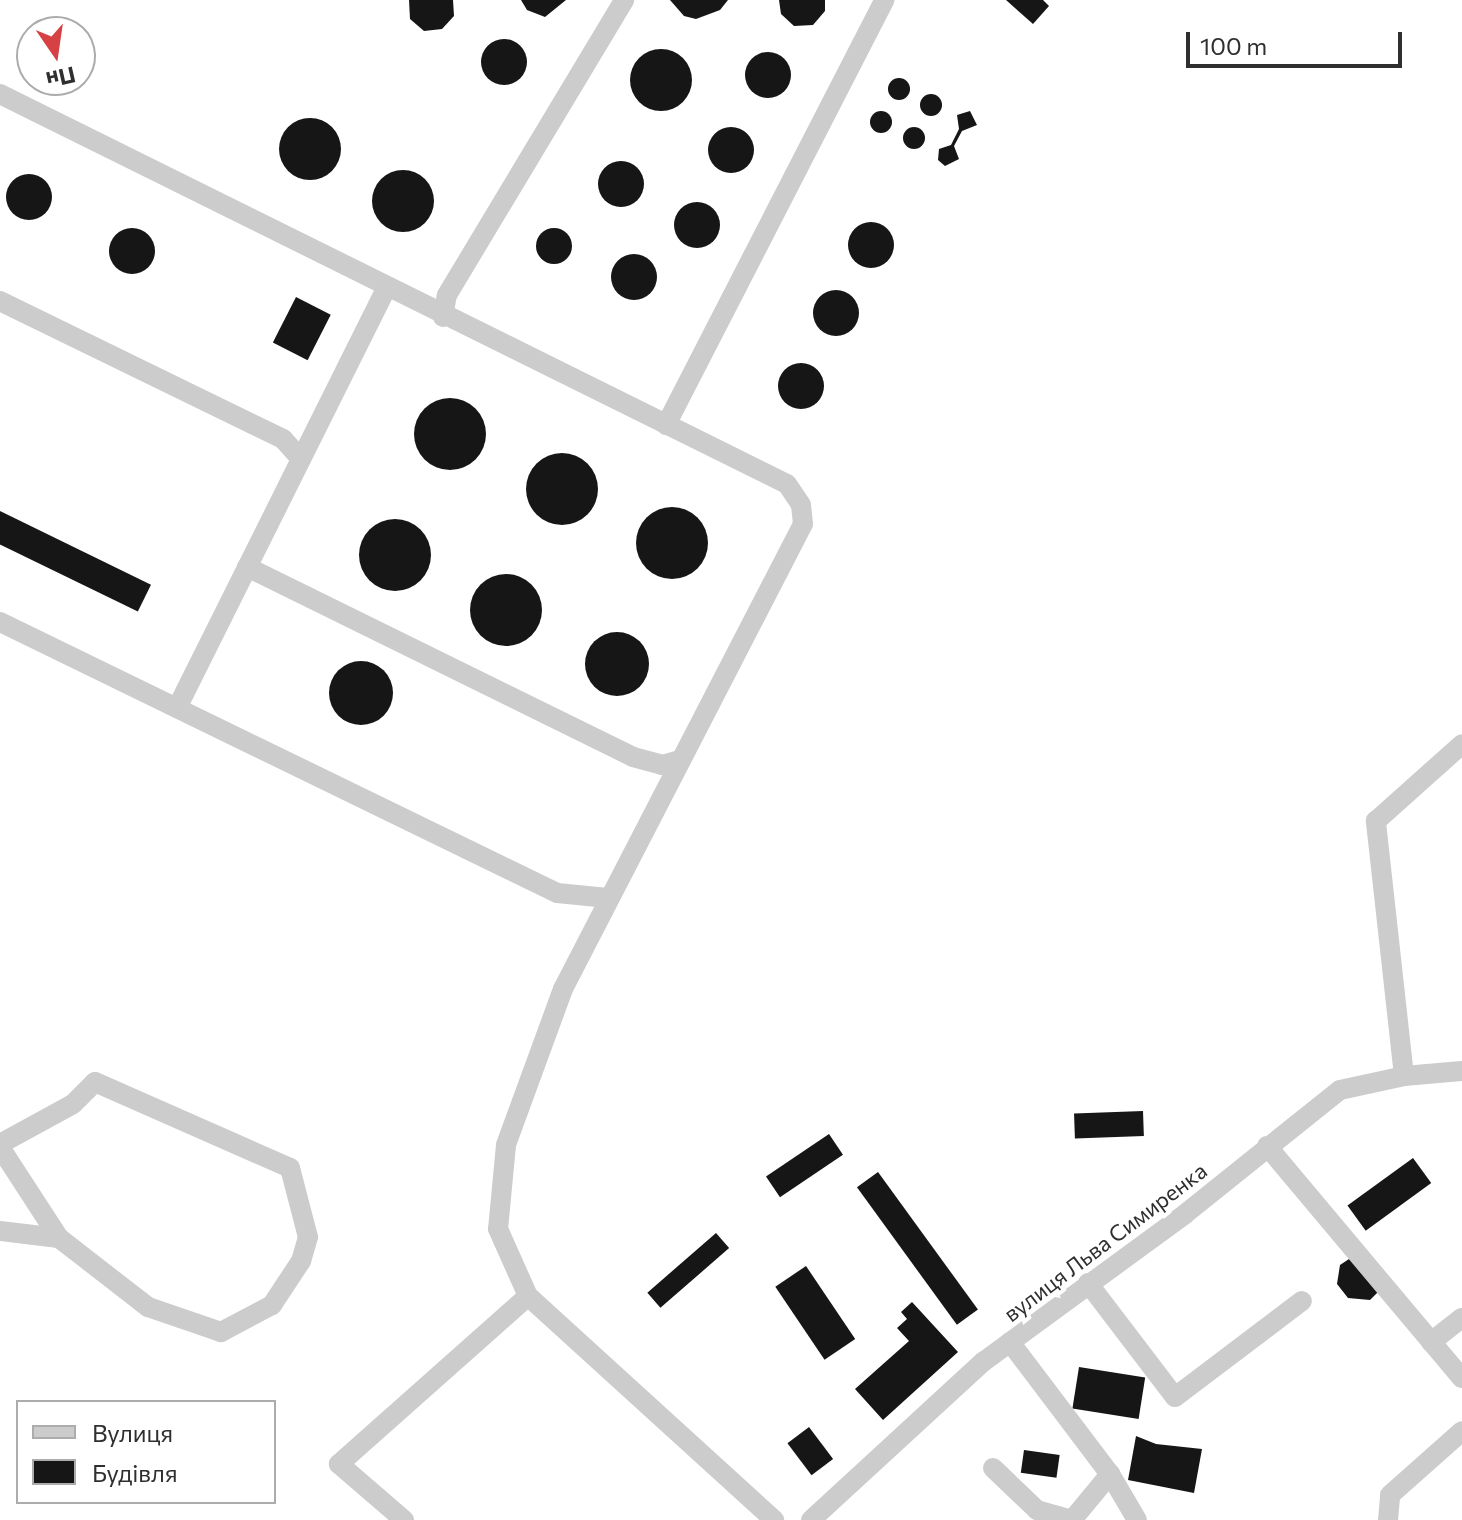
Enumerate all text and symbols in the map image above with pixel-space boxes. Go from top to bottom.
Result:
north arrow [16,16,96,96]
scale bar [1190,16,1406,66]
text: 100 m [1200,31,1267,60]
text: Пн [44,61,78,94]
street label: вулиця Льва Симиренка [998,1157,1212,1327]
legend [16,1400,276,1504]
text: Вулиця [92,1418,173,1447]
text: Будівля [92,1458,178,1487]

